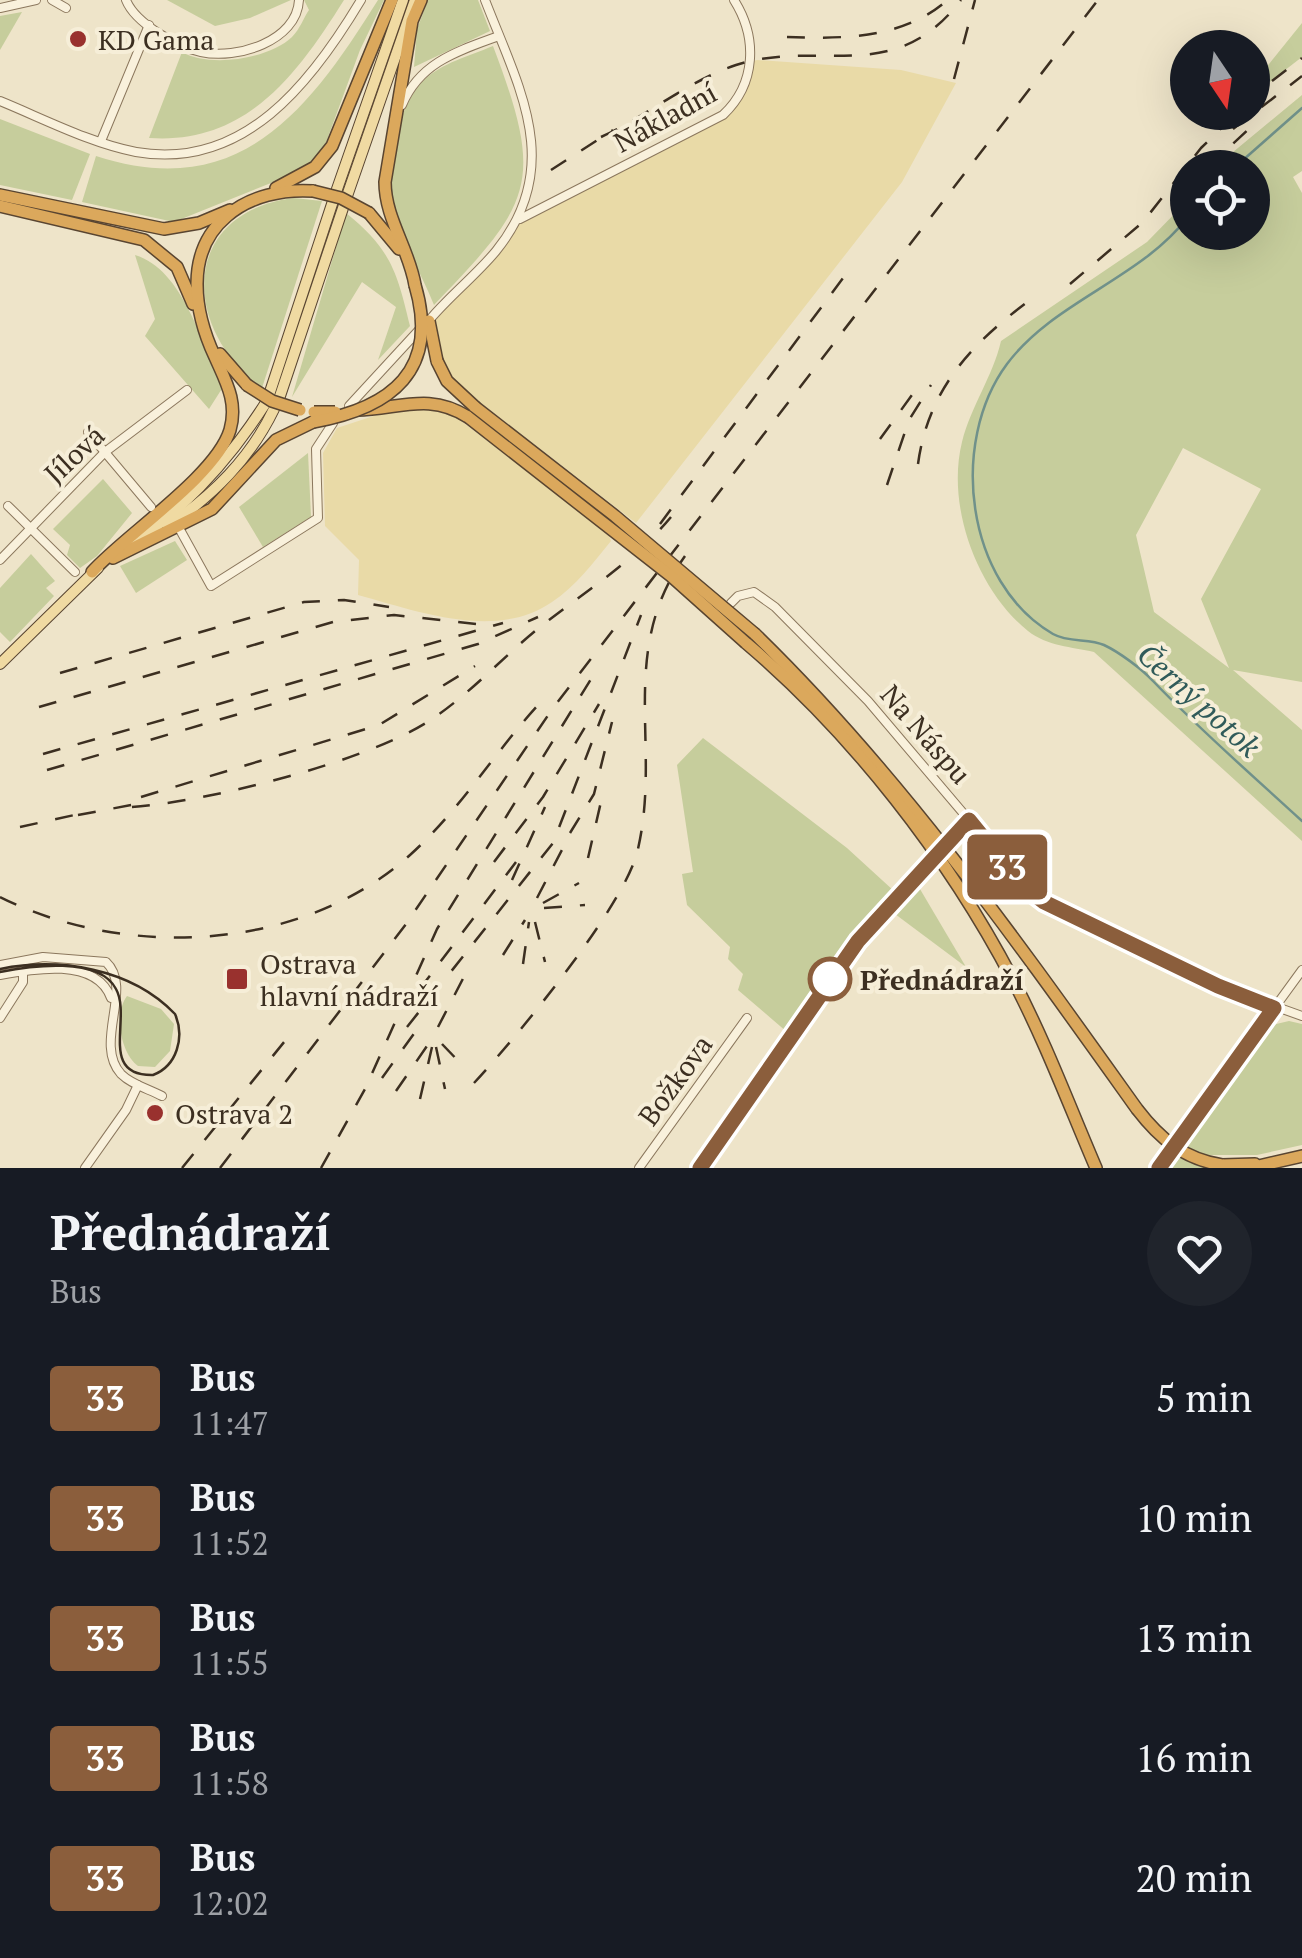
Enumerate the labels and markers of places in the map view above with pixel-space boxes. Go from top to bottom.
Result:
place label: KD Gama [98,21,214,58]
marker: KD Gama [67,28,89,50]
place label: Ostrava hlavní nádraží [260,945,439,1014]
marker: Přednádraží [809,958,851,1000]
place label: Přednádraží [860,961,1024,998]
marker: Ostrava hlavní nádraží [224,966,250,992]
place label: Ostrava 2 [175,1095,293,1132]
marker: Ostrava 2 [144,1102,166,1124]

